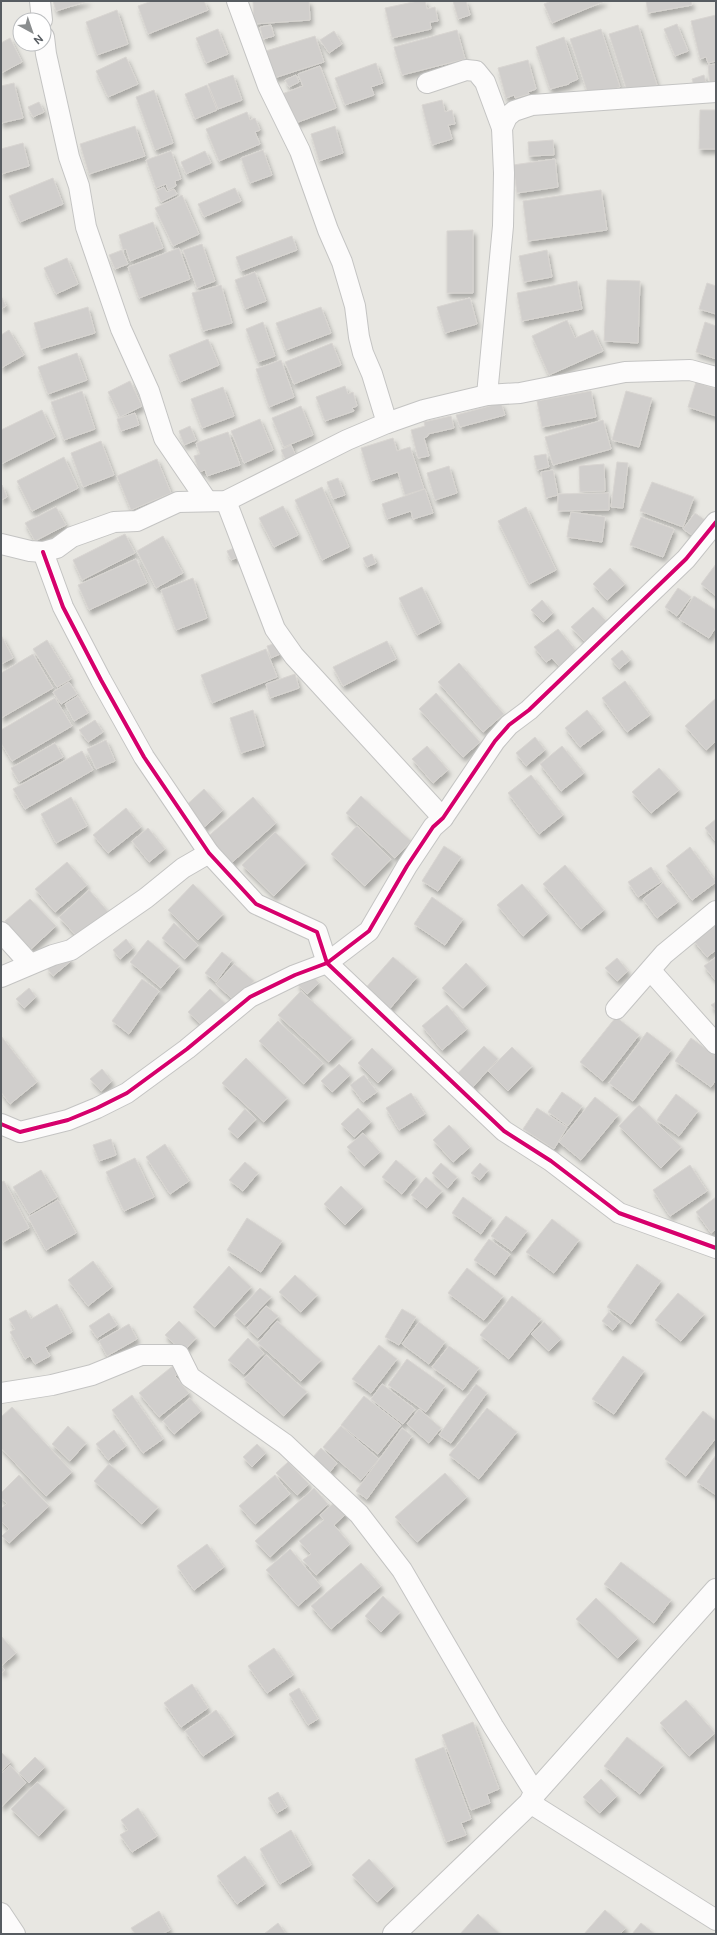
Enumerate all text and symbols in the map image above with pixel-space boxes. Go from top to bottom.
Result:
north arrow [12,12,52,52]
text: N [31,32,46,48]

